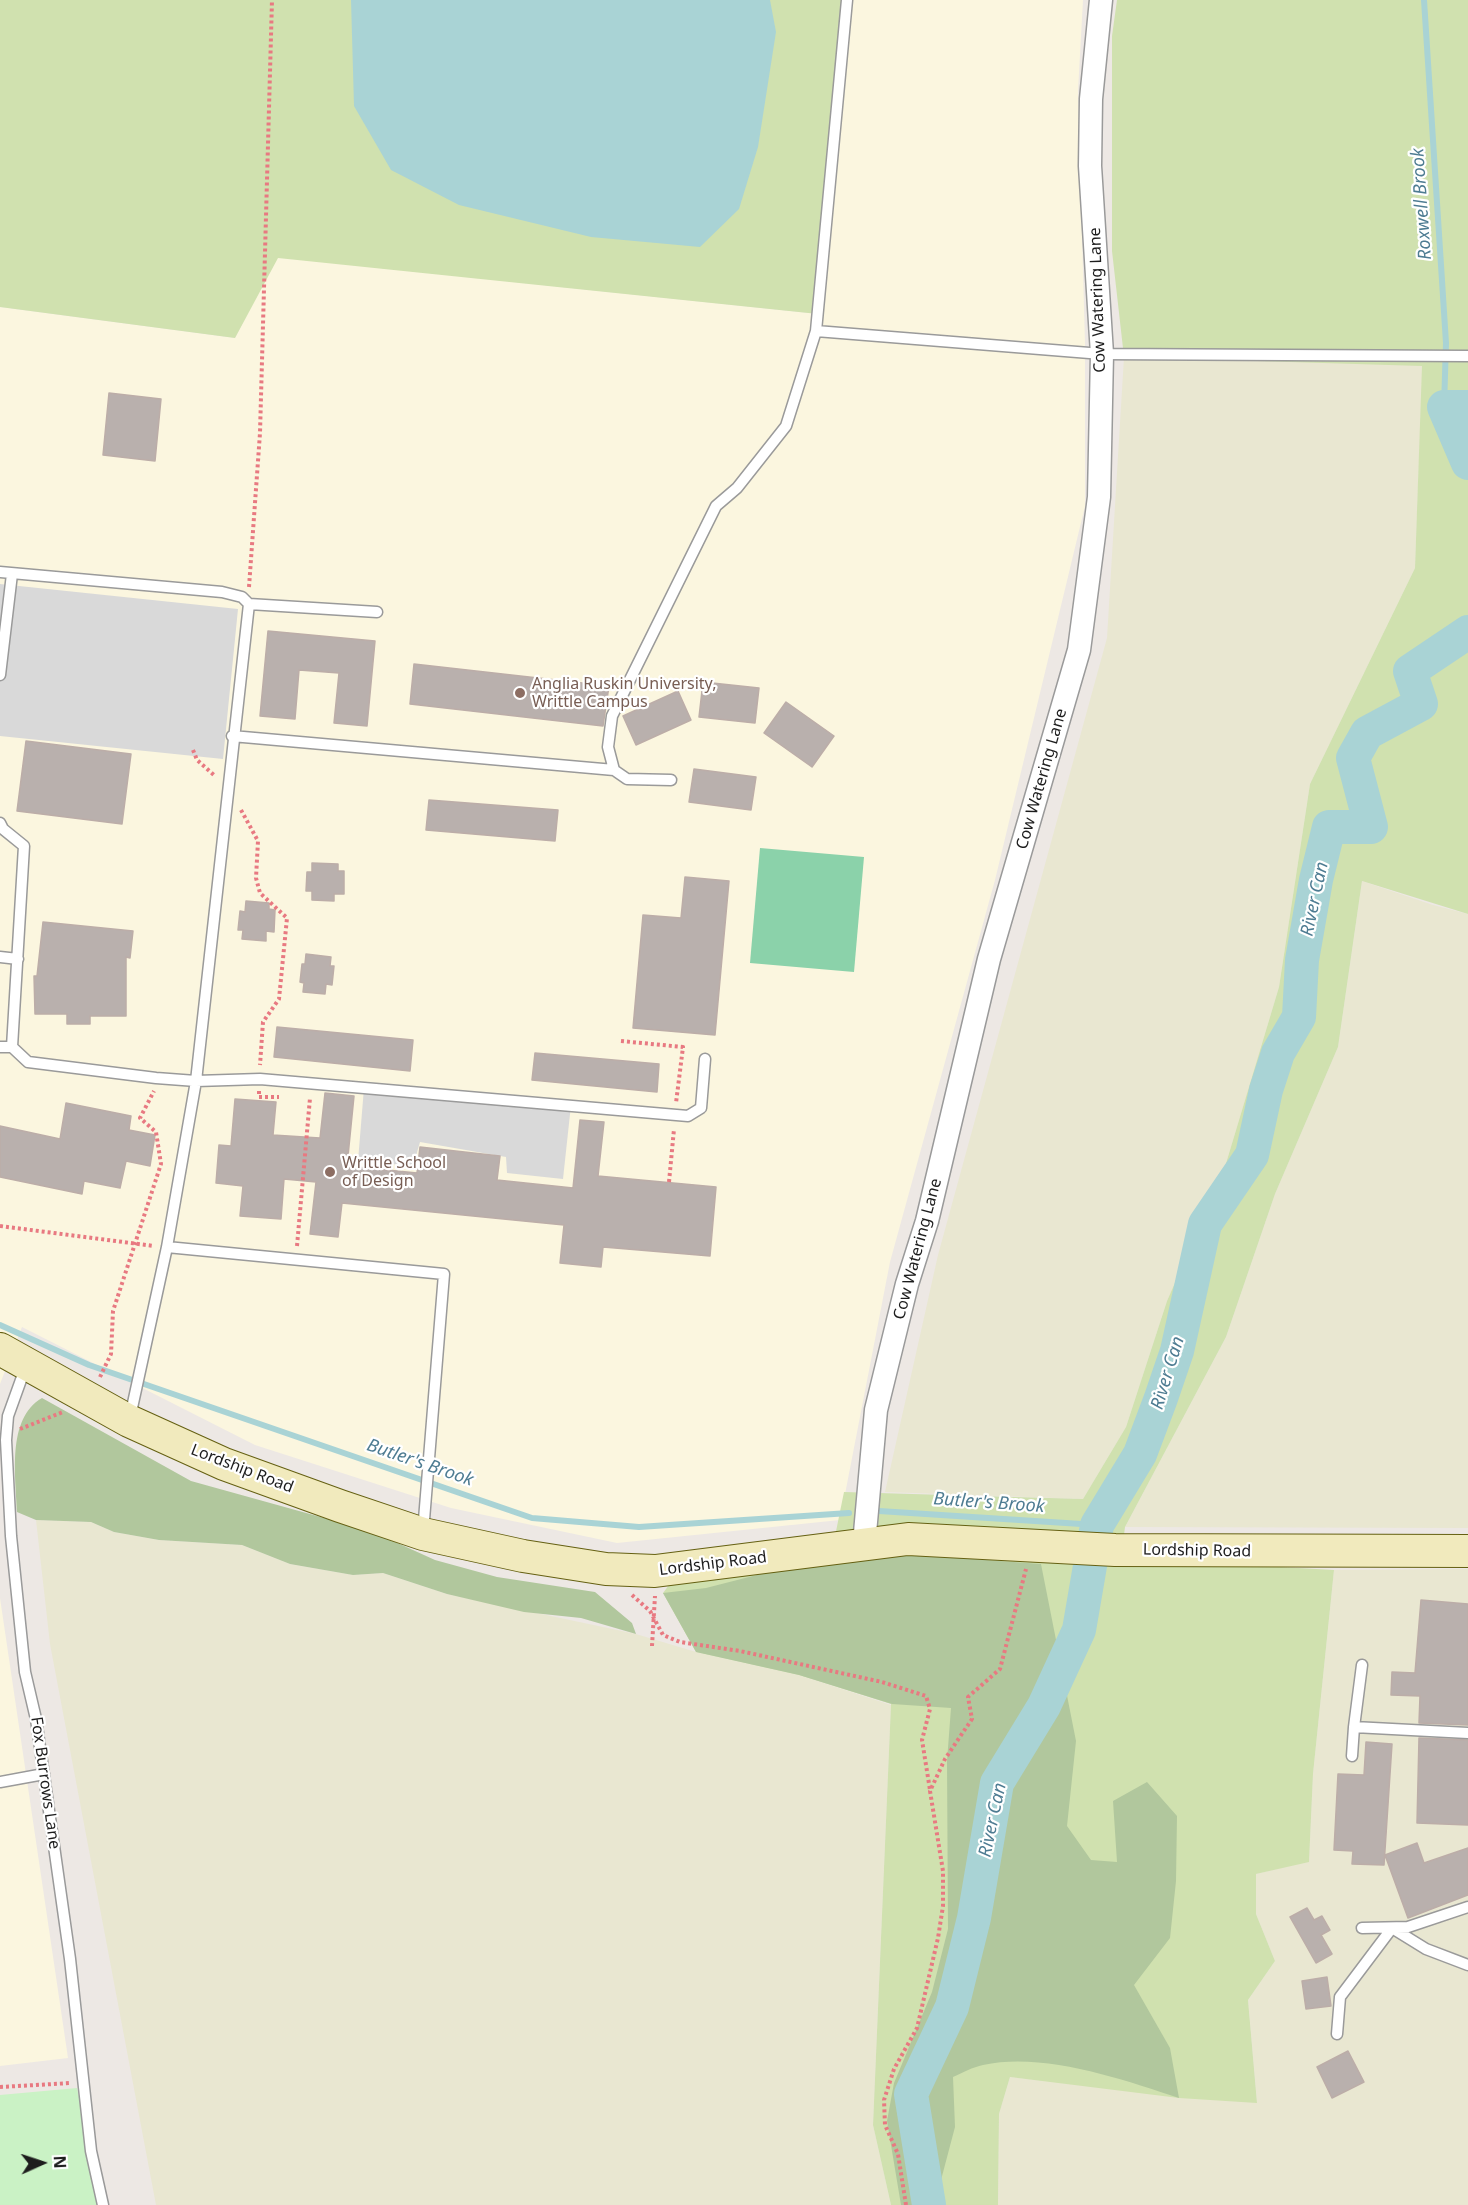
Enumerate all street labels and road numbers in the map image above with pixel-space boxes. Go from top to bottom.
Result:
street label: Cow Watering Lane [1086,227,1110,373]
street label: Cow Watering Lane [1013,706,1071,852]
street label: Cow Watering Lane [890,1176,946,1322]
street label: Lordship Road [188,1441,296,1497]
street label: Lordship Road [1143,1540,1251,1562]
street label: Lordship Road [658,1548,768,1580]
street label: Fox Burrows Lane [26,1716,64,1850]

